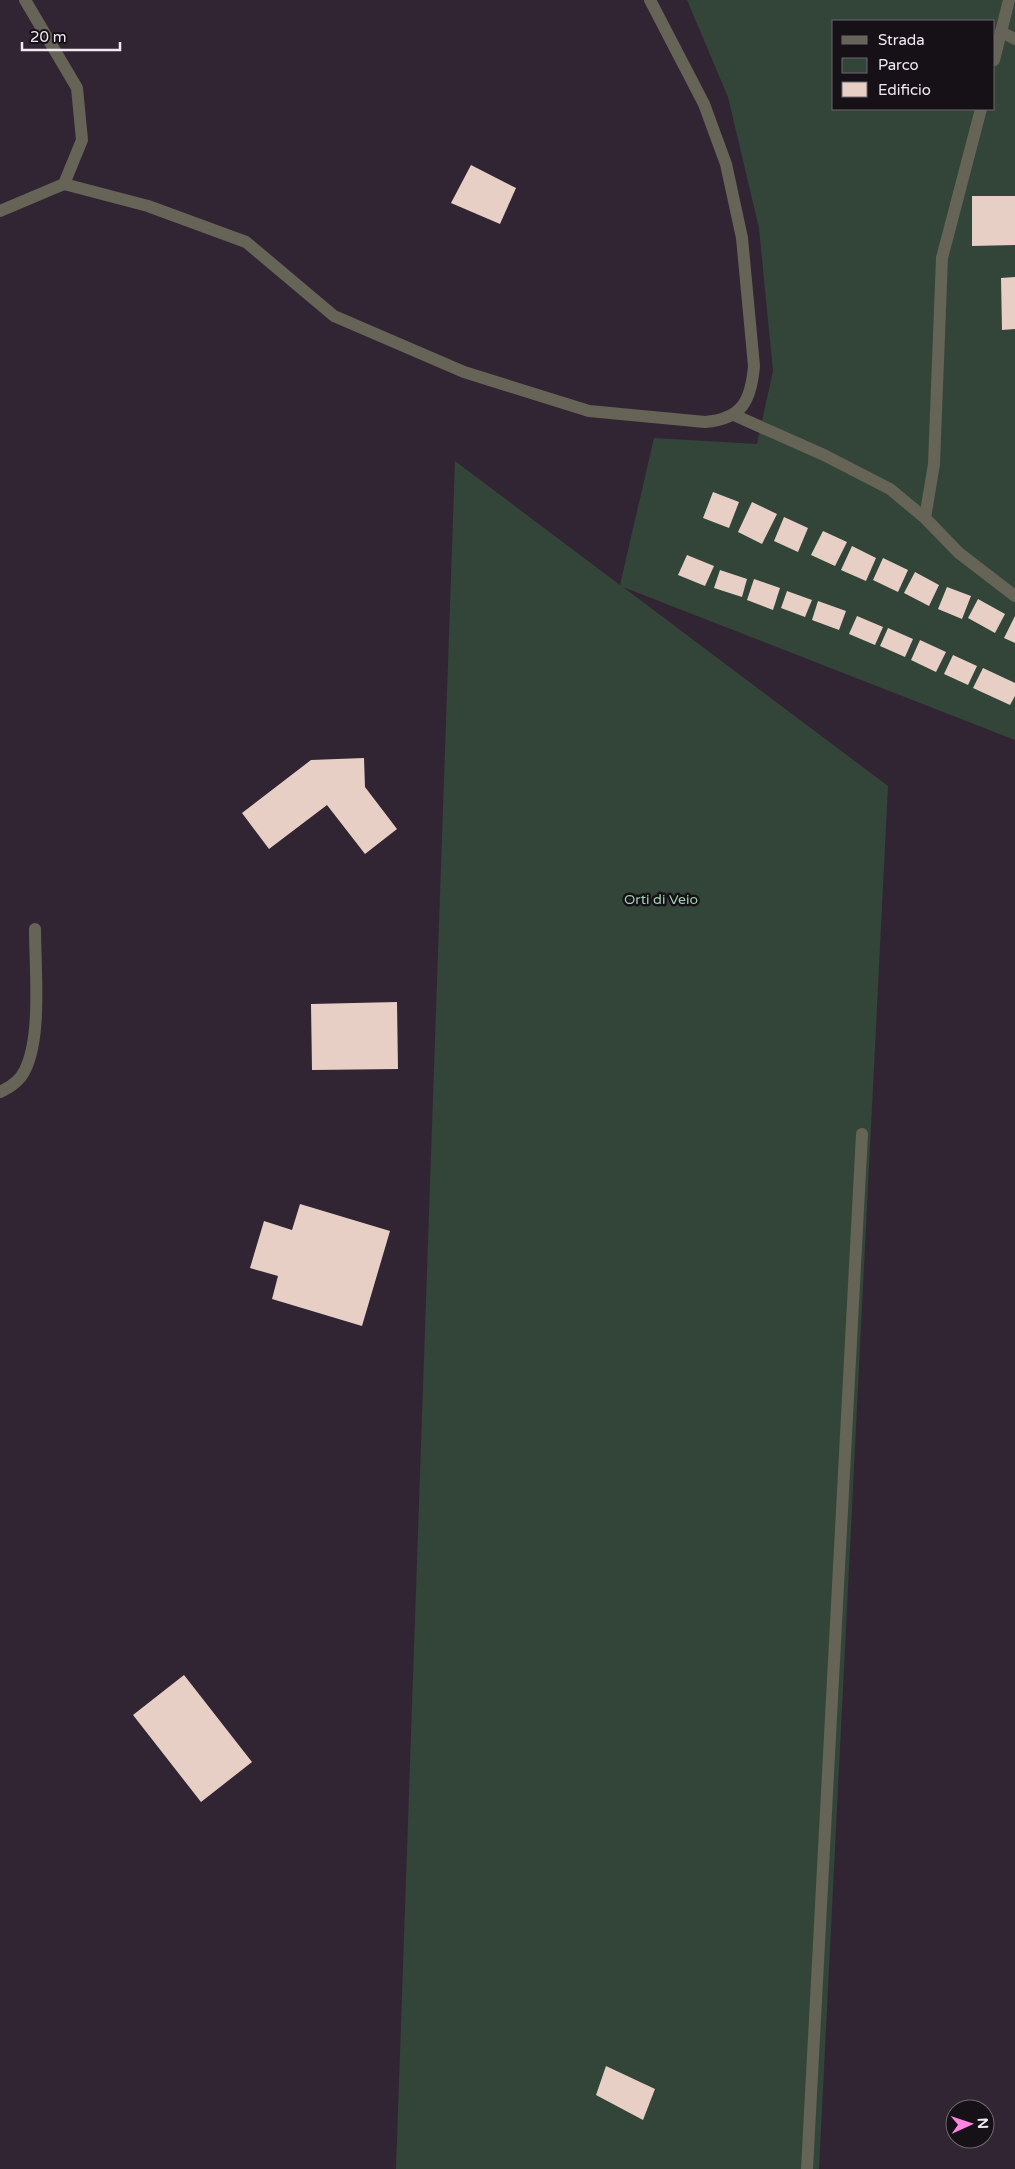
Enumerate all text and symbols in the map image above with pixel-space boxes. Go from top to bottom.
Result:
scale bar [22,20,120,52]
legend [832,20,995,110]
text: 20 m [30,28,67,46]
text: Strada [878,31,925,49]
text: Parco [878,56,919,74]
text: Edificio [878,81,931,99]
park label: Orti di Veio [624,891,698,908]
north arrow [945,2099,995,2149]
text: N [974,2117,991,2129]

